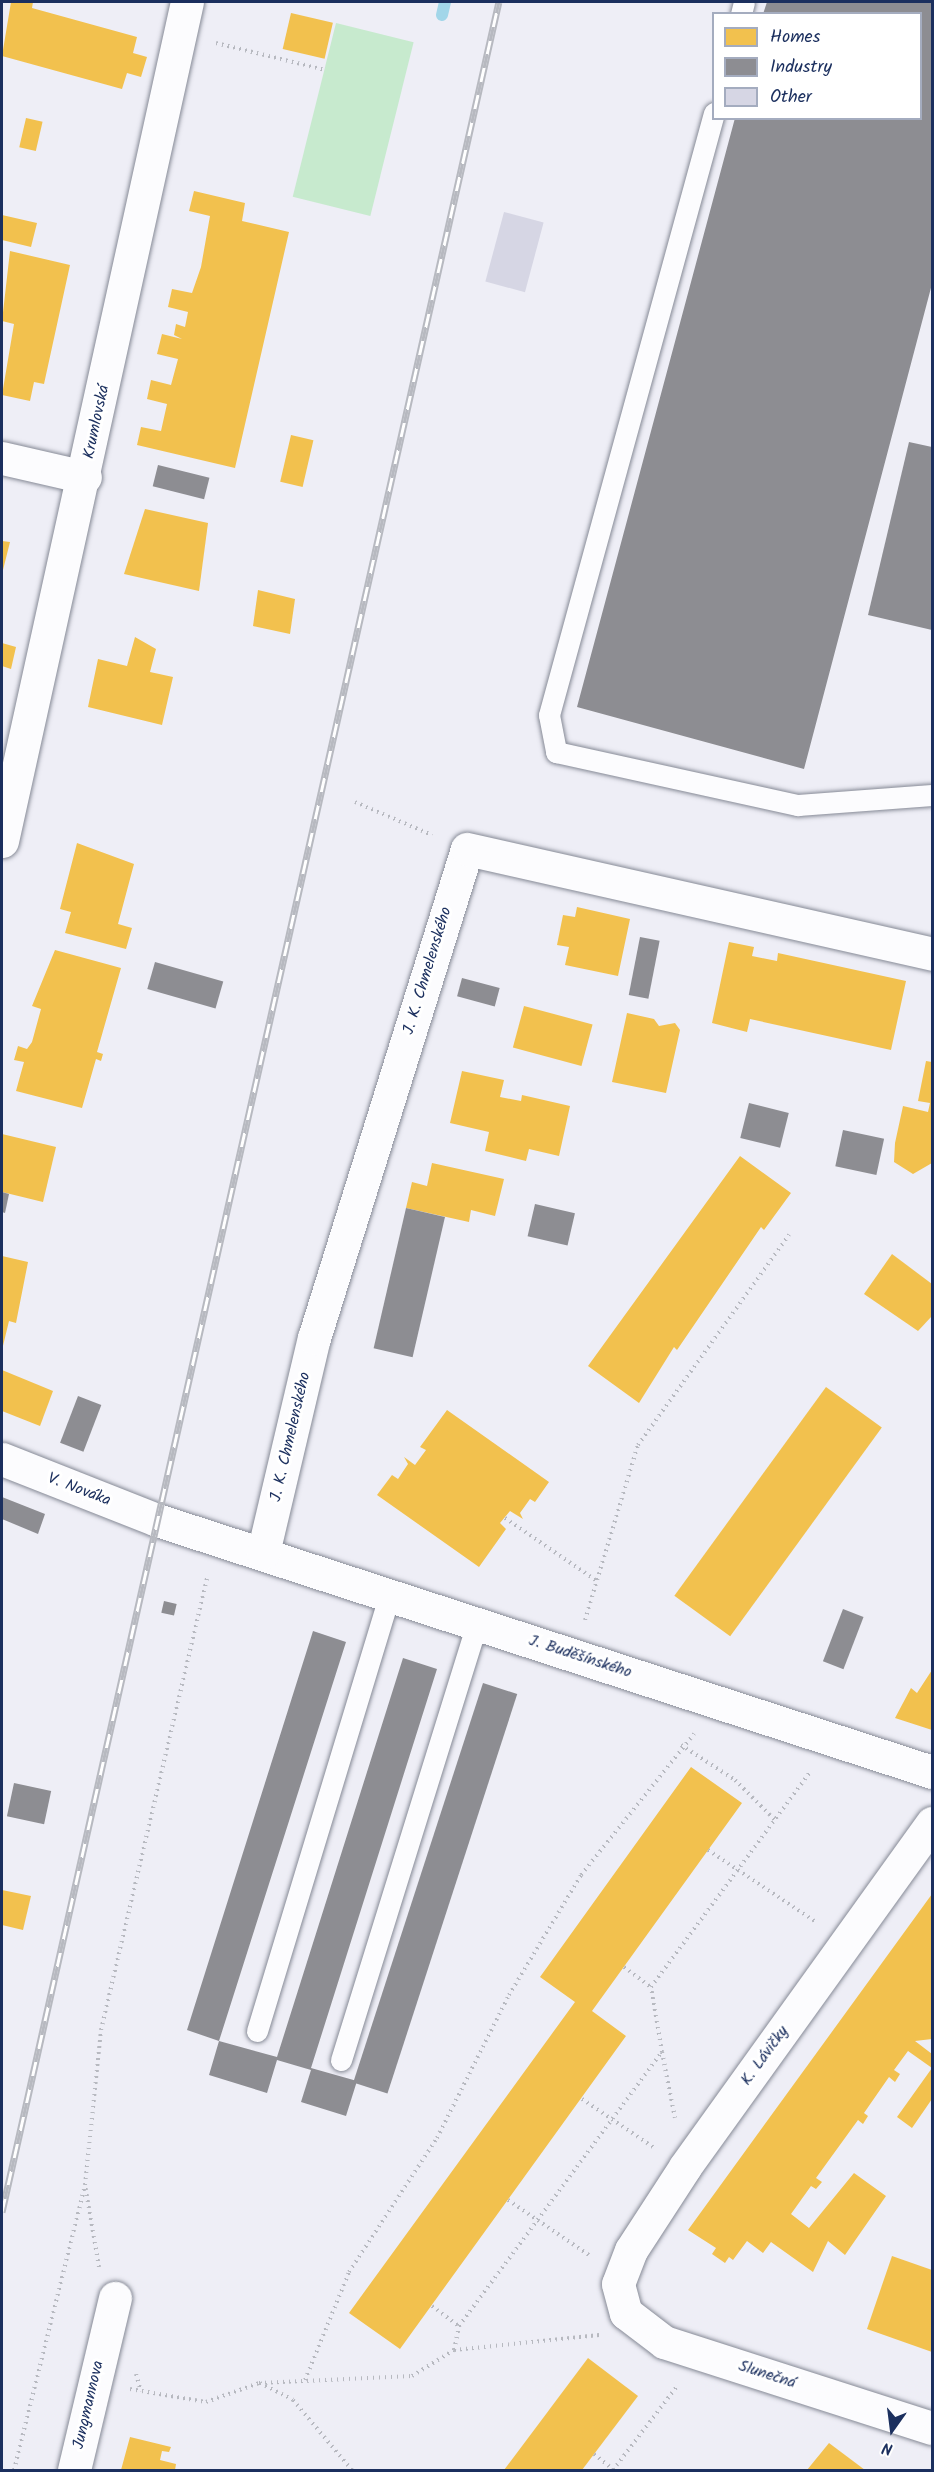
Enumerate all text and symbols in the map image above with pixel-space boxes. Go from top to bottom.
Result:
legend [712,12,922,120]
text: Homes [770,23,820,52]
text: Industry [770,53,832,82]
text: Other [770,83,812,112]
street label: Krumlovská [80,383,114,461]
street label: J. K. Chmelenského [399,905,457,1037]
street label: J. K. Chmelenského [267,1370,315,1504]
street label: V. Nováka [45,1469,113,1511]
street label: J. Buděšínského [526,1631,634,1683]
street label: K. Lávičky [737,2023,793,2089]
street label: Slunečná [736,2357,798,2393]
street label: Jungmannova [70,2359,108,2451]
north arrow [862,2400,922,2460]
text: N [880,2435,895,2461]

